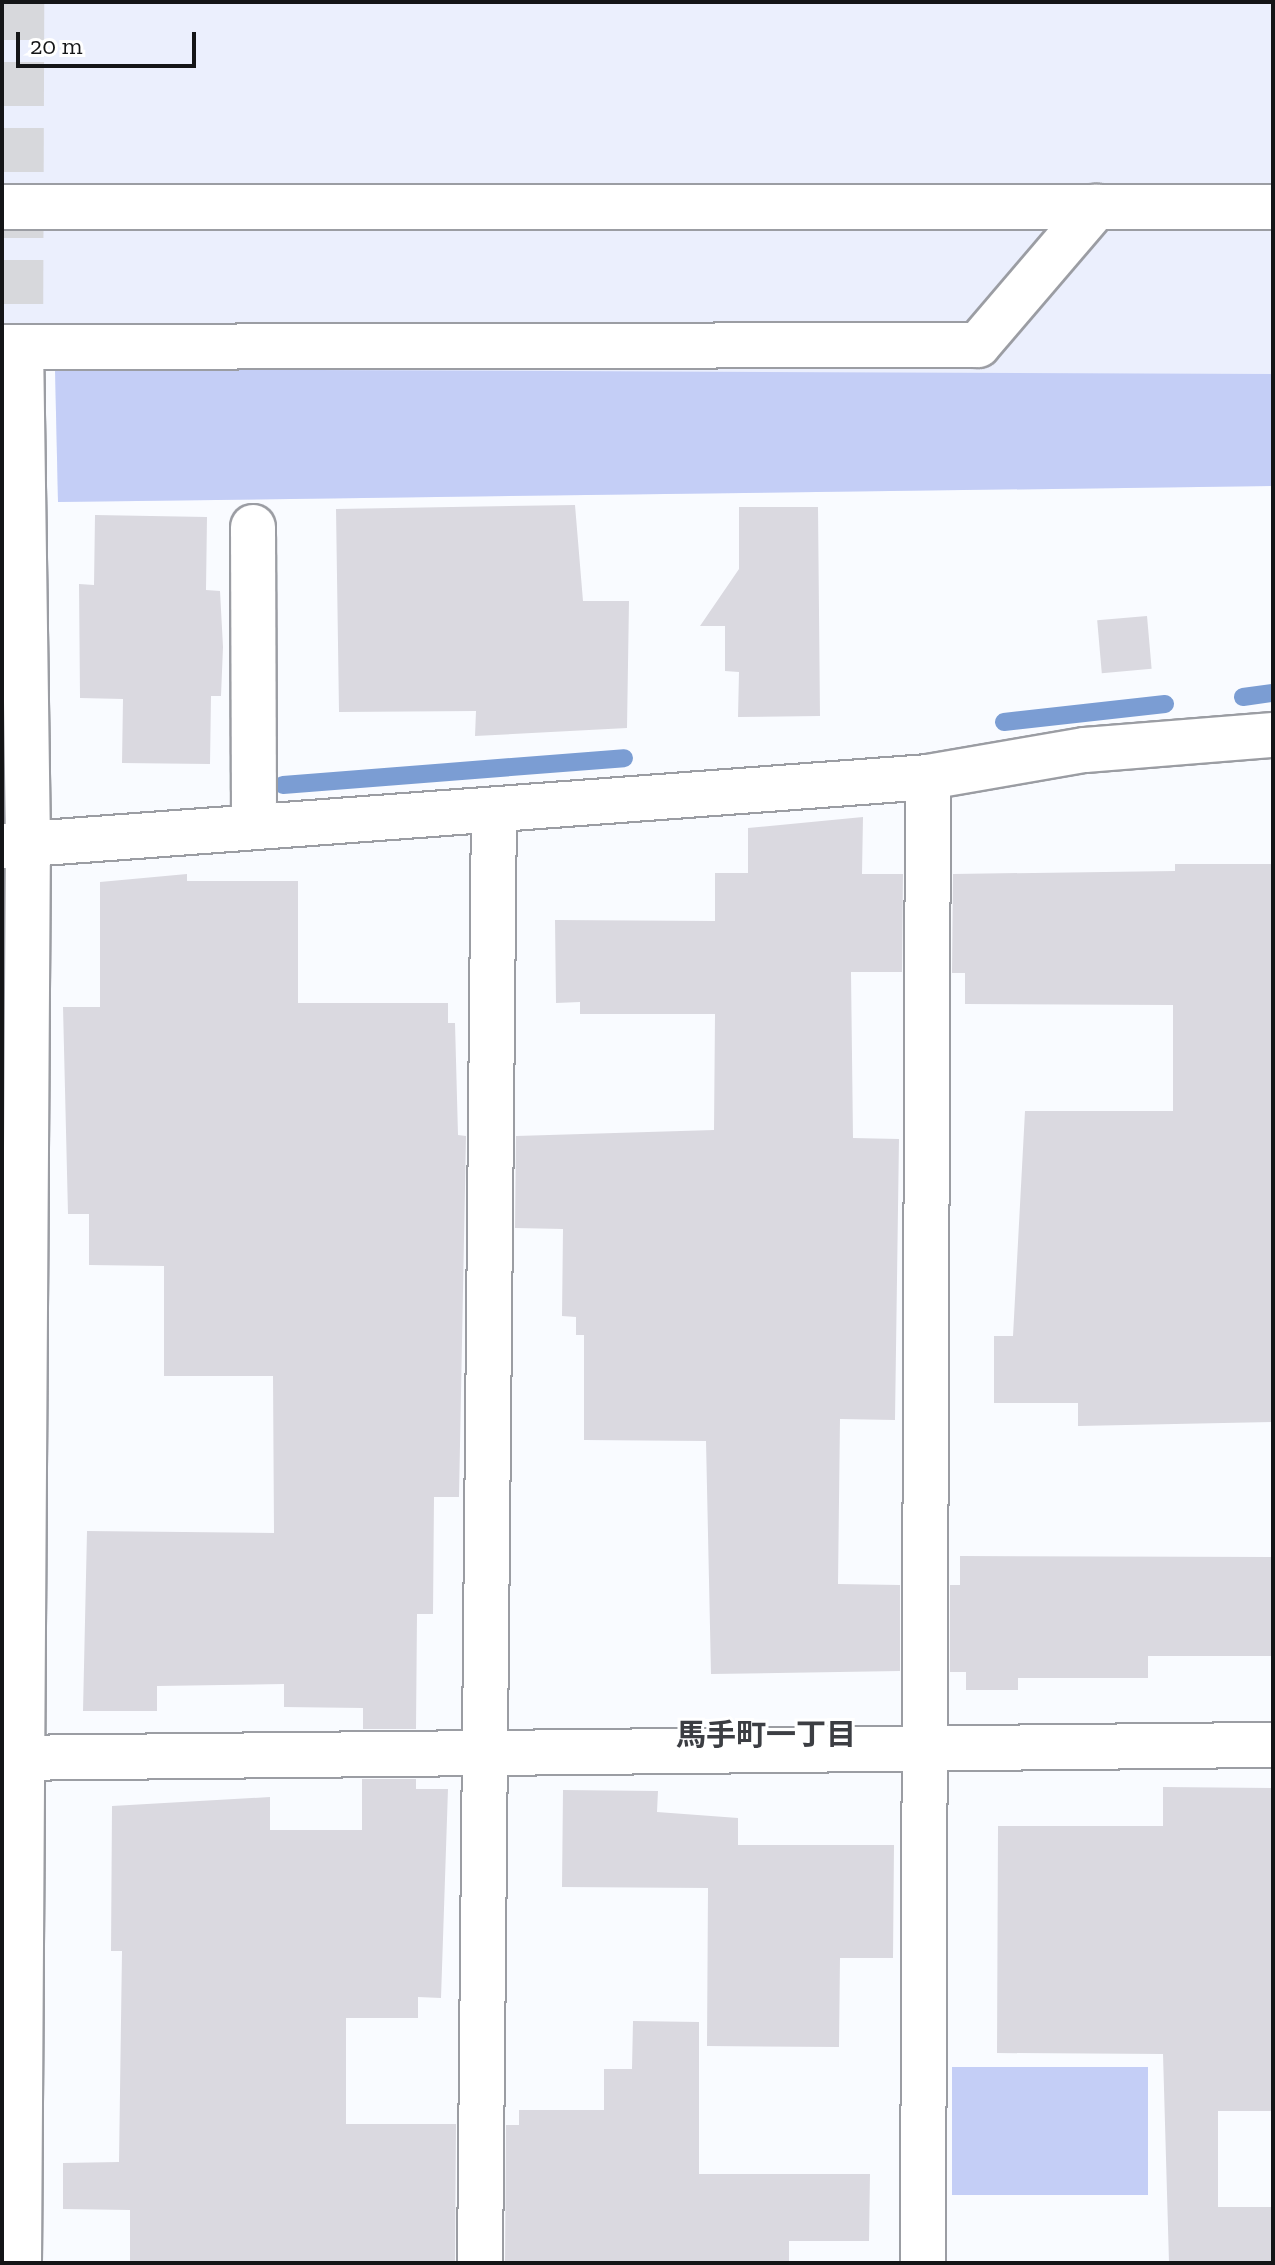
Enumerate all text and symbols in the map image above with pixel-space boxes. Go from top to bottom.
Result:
scale bar [20,16,200,66]
text: 20 m [30,31,82,60]
district label: 馬手町一丁目 [676,1717,856,1753]

